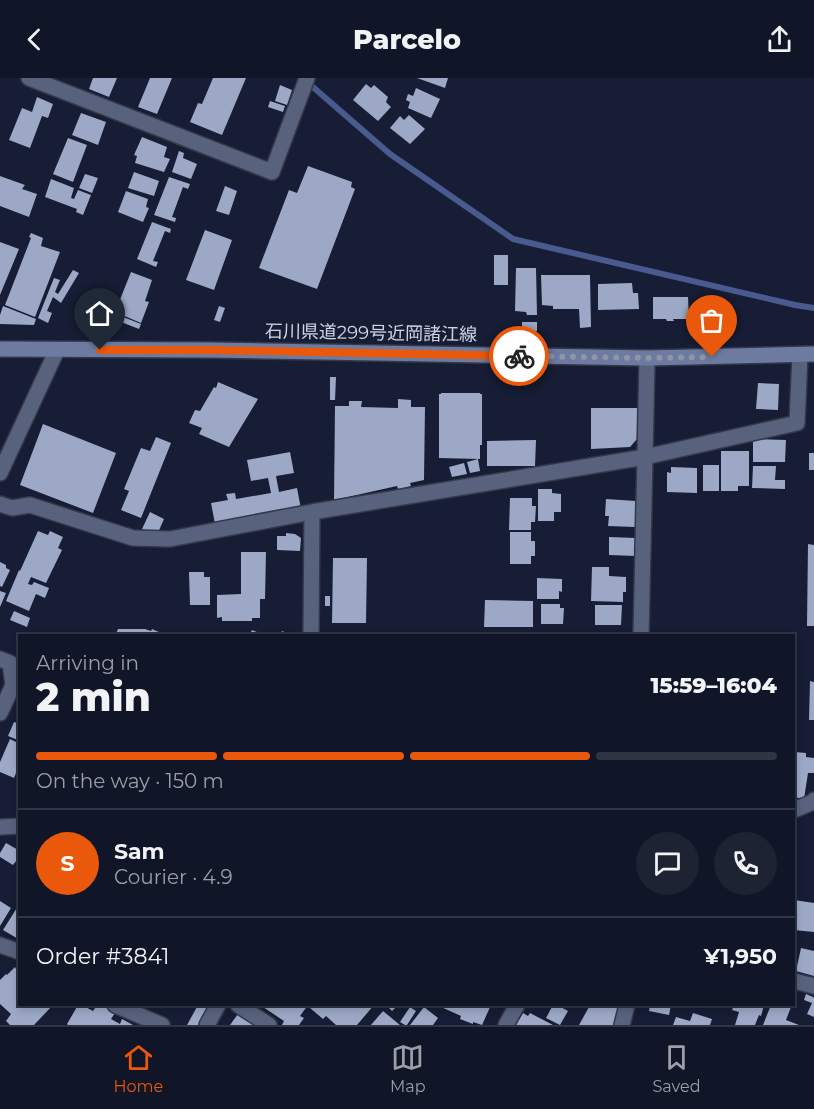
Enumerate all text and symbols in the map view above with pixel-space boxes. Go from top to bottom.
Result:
icon: back [18,23,51,56]
text: Parcelo [353,23,461,56]
icon: share [763,23,796,56]
pin [74,288,125,350]
pin [686,295,737,357]
icon: home [83,297,116,330]
icon: bag [695,304,728,337]
street label: 石川県道299号近岡諸江線 [265,320,477,346]
courier [489,326,549,386]
icon: bike [503,340,536,373]
text: Arriving in [36,651,139,675]
text: 15:59–16:04 [650,672,777,699]
text: 2 min [36,673,151,721]
text: On the way · 150 m [36,769,224,793]
button: chat [636,832,699,895]
button: phone [714,832,777,895]
text: Sam [114,838,165,865]
text: S [60,850,75,877]
text: Courier · 4.9 [114,865,233,889]
text: Order #3841 [36,943,169,970]
text: ¥1,950 [704,943,777,970]
tab: Home [113,1041,163,1096]
tab: Map [390,1041,426,1096]
tab: Saved [652,1041,701,1096]

